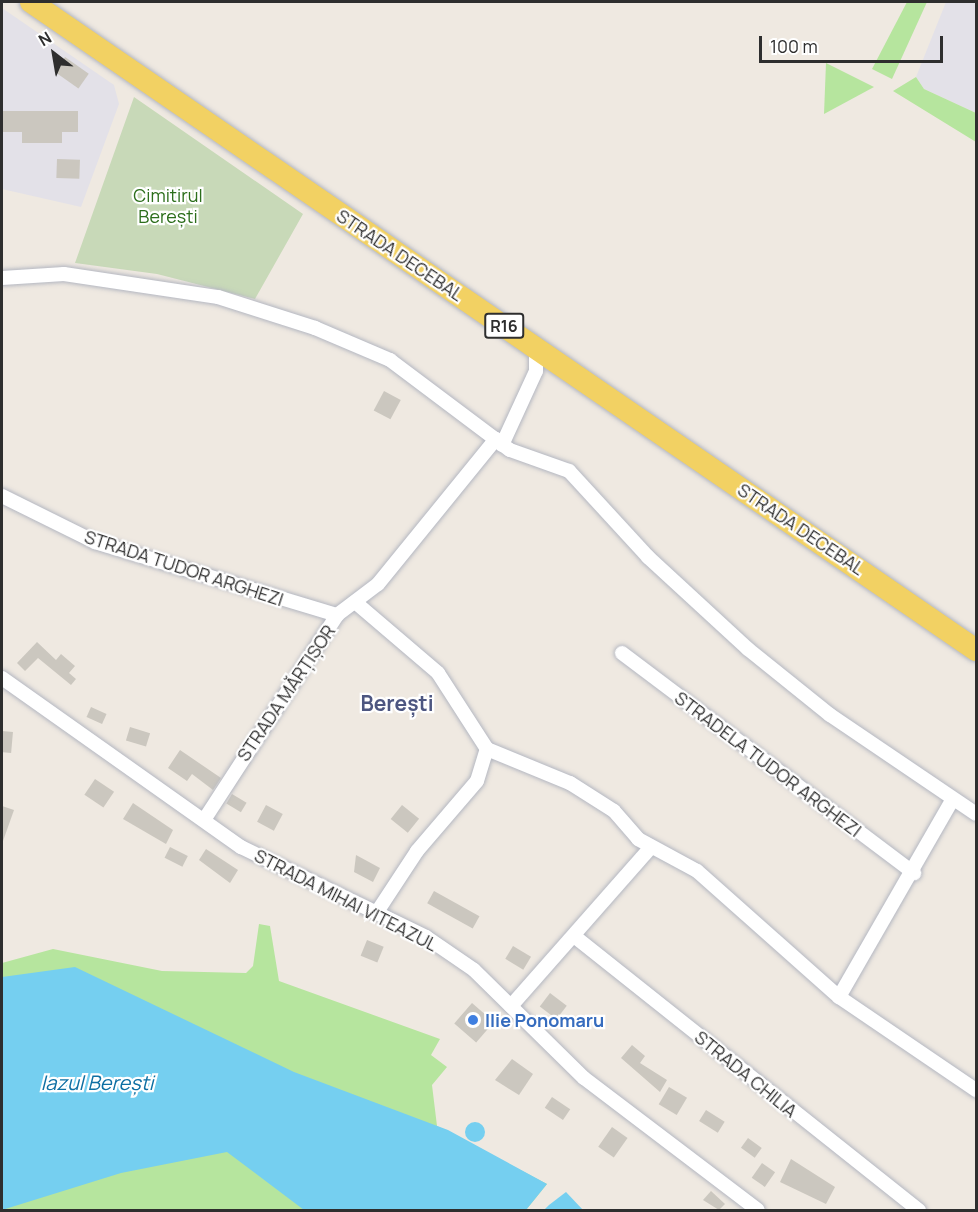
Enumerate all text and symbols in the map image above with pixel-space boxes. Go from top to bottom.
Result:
north arrow [24,24,84,84]
scale bar [762,24,946,62]
text: N [34,26,55,51]
text: 100 m [770,34,818,58]
park label: Cimitirul Berești [133,185,203,228]
street label: STRADA DECEBAL [333,205,467,305]
road number: R16 [483,313,525,339]
street label: STRADA DECEBAL [734,479,868,579]
street label: STRADA TUDOR ARGHEZI [82,526,286,610]
street label: STRADA MĂRȚIȘOR [232,621,340,765]
street label: STRADELA TUDOR ARGHEZI [671,687,865,841]
district label: Berești [360,690,434,716]
street label: STRADA MIHAI VITEAZUL [251,844,441,956]
place label: Ilie Ponomaru [485,1009,604,1031]
marker: Ilie Ponomaru [466,1013,480,1027]
street label: STRADA CHILIA [690,1026,802,1122]
water label: Iazul Berești [41,1070,153,1094]

